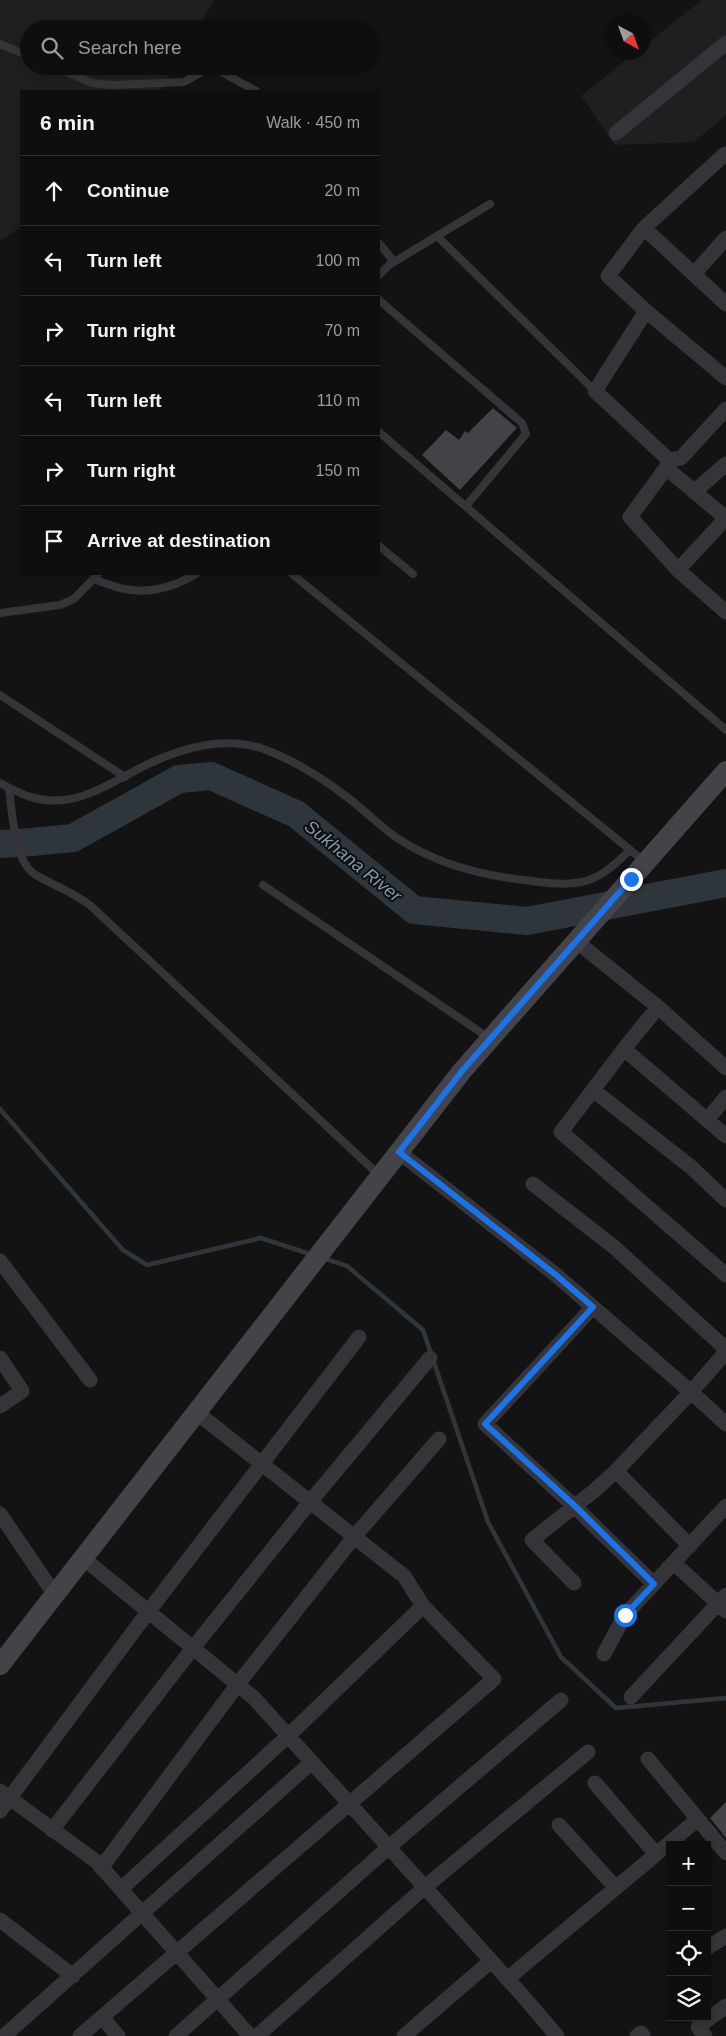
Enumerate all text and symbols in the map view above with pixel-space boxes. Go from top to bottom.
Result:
north arrow [606,15,651,60]
search box [20,20,380,75]
icon: search [38,34,66,62]
text: Search here [78,37,182,58]
text: 6 min [40,111,95,134]
text: Walk · 450 m [266,114,360,131]
icon: ahead [40,177,68,205]
text: Continue [87,180,169,201]
text: 20 m [324,182,360,199]
icon: left [40,247,68,275]
text: Turn left [87,250,162,271]
text: 100 m [316,252,360,269]
icon: right [40,317,68,345]
text: Turn right [87,320,175,341]
text: 70 m [324,322,360,339]
icon: left [40,387,68,415]
text: Turn left [87,390,162,411]
text: 110 m [317,392,360,409]
icon: right [40,457,68,485]
text: Turn right [87,460,175,481]
text: 150 m [316,462,360,479]
icon: arrive [40,527,68,555]
text: Arrive at destination [87,530,271,551]
water label: Sukhana River [301,816,406,907]
route end [620,868,643,891]
route start [614,1604,637,1627]
map controls [666,1841,711,2021]
button: + [666,1841,711,1886]
button: − [666,1886,711,1931]
button: locate [666,1931,711,1976]
button: layers [666,1976,711,2021]

